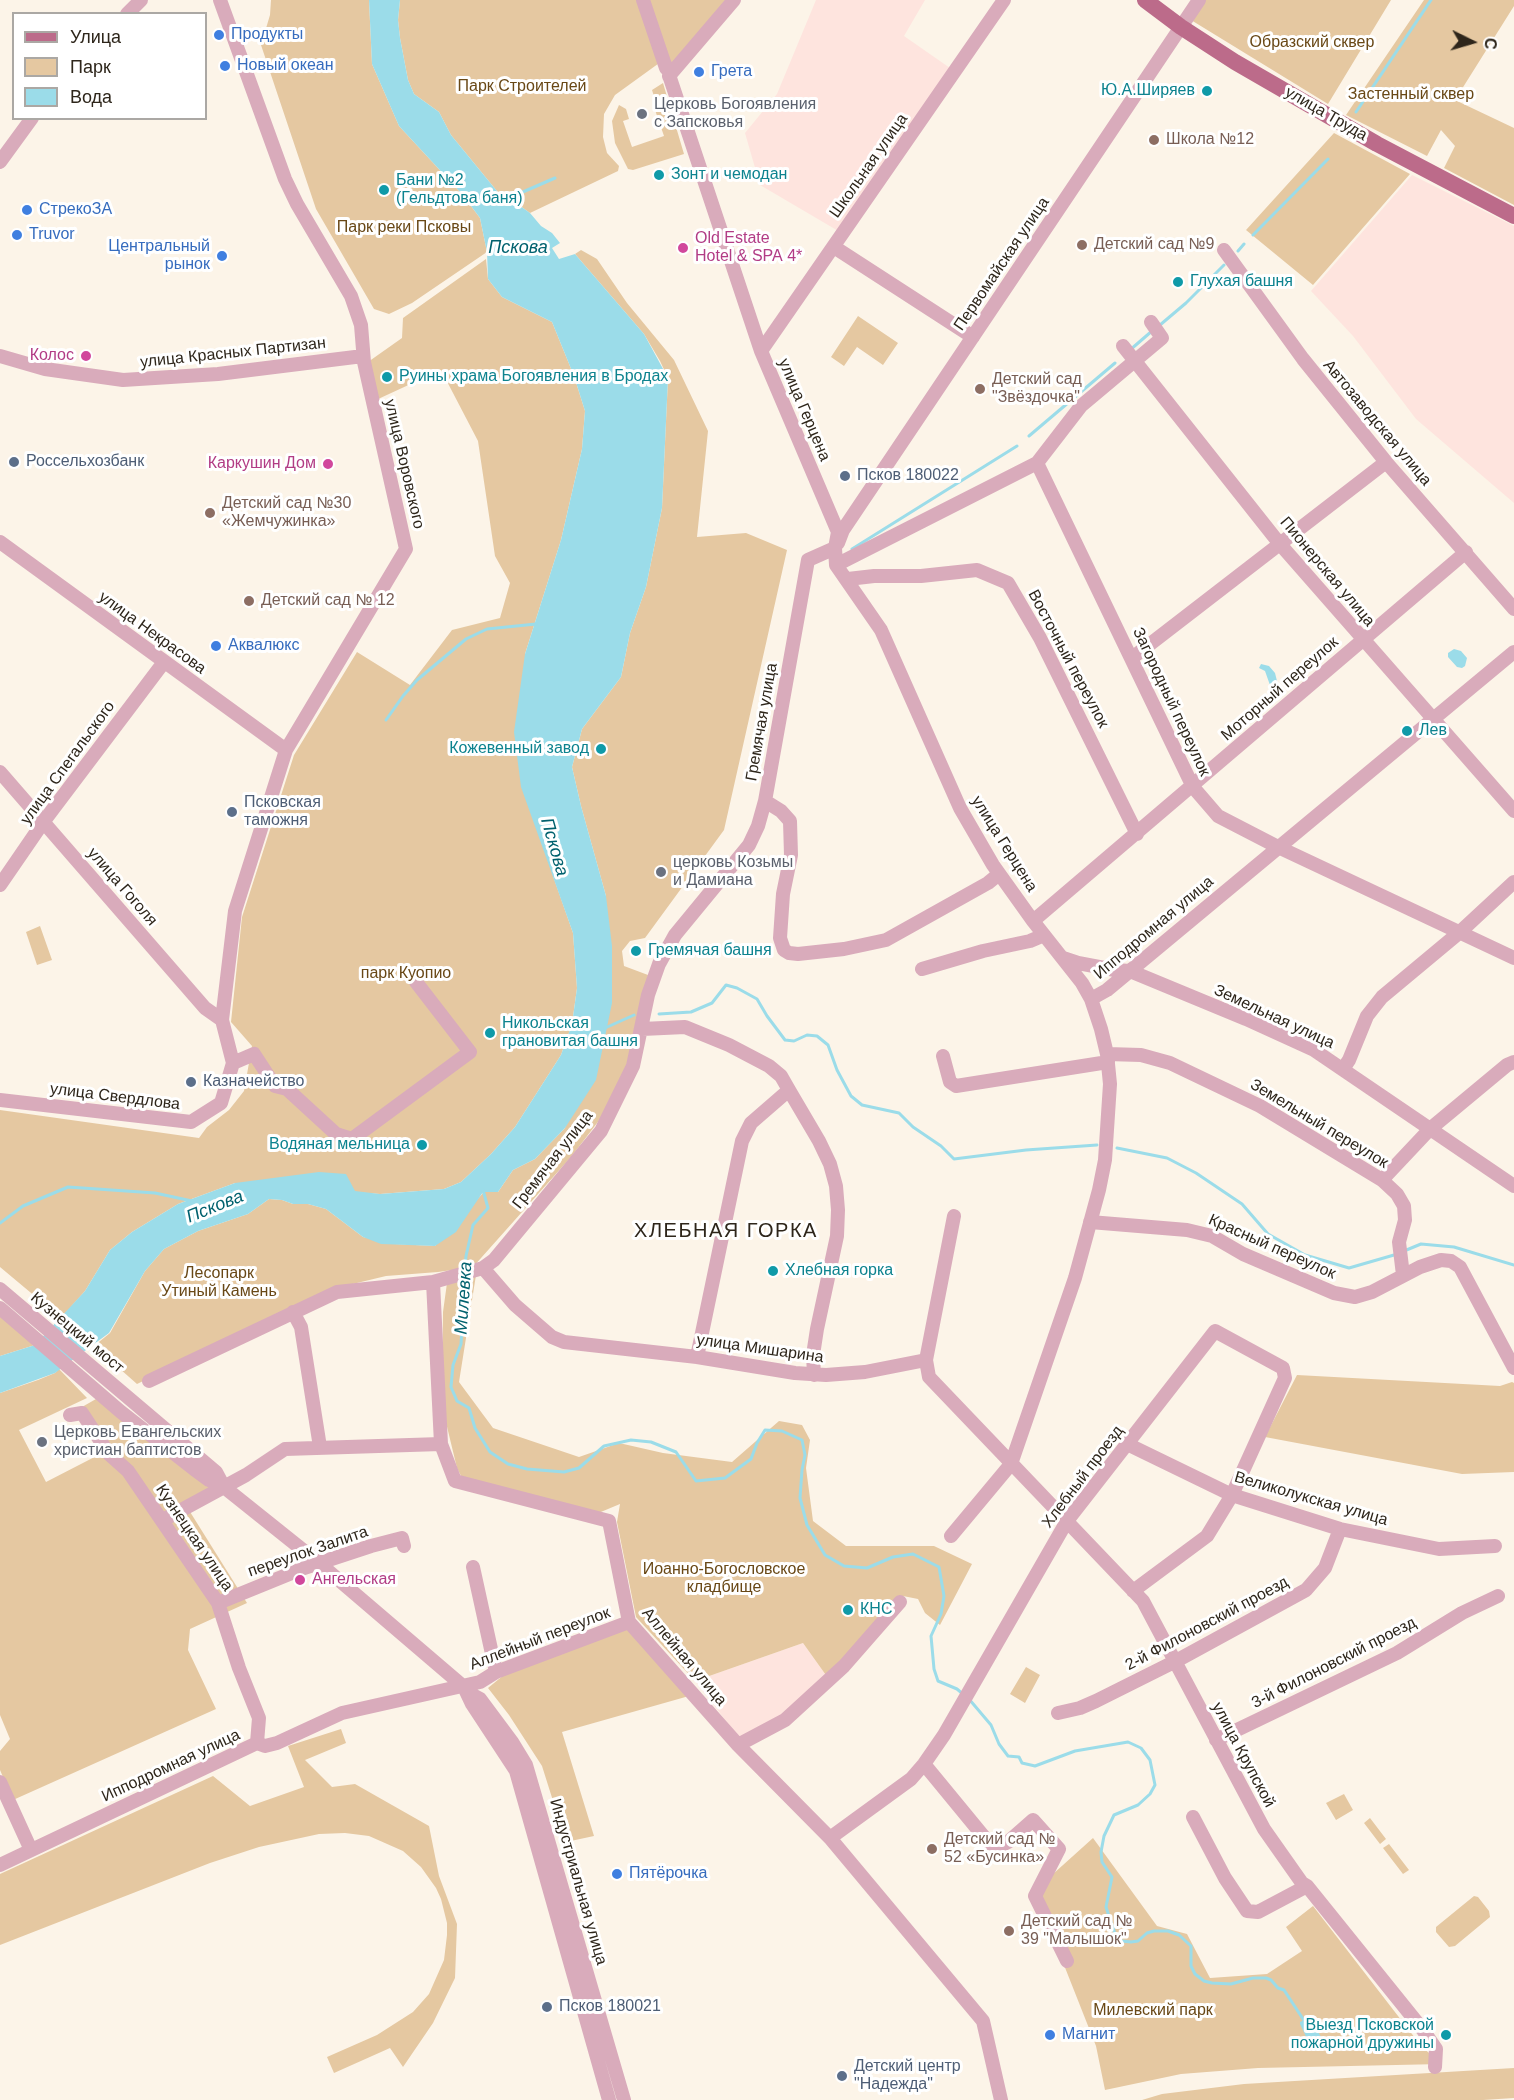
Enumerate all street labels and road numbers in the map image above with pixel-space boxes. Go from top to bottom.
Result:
street label: улица Труда [1281,83,1371,145]
street label: Школьная улица [826,110,912,222]
street label: Первомайская улица [950,194,1054,334]
street label: улица Красных Партизан [139,334,327,372]
street label: улица Герцена [774,356,834,464]
street label: Автозаводская улица [1319,356,1435,490]
street label: улица Воровского [380,397,428,531]
street label: Пионерская улица [1276,513,1378,631]
street label: Восточный переулок [1023,587,1113,731]
street label: улица Некрасова [95,588,209,678]
street label: Загородный переулок [1128,625,1214,779]
street label: Моторный переулок [1217,633,1343,745]
street label: Гремячая улица [742,661,782,783]
street label: улица Спегальского [17,697,119,829]
street label: улица Герцена [967,793,1041,895]
street label: улица Гоголя [83,844,161,930]
street label: Ипподромная улица [1090,872,1218,984]
street label: Земельная улица [1211,981,1337,1053]
street label: Земельный переулок [1247,1075,1391,1173]
street label: улица Свердлова [49,1080,181,1114]
street label: Гремячая улица [509,1107,597,1213]
street label: Красный переулок [1205,1210,1339,1284]
street label: Кузнецкий мост [26,1288,128,1378]
street label: улица Мишарина [695,1331,825,1367]
street label: Хлебный проезд [1038,1422,1128,1532]
street label: Великолукская улица [1232,1468,1390,1530]
street label: Кузнецкая улица [151,1481,237,1595]
street label: переулок Залита [246,1522,370,1582]
street label: 2-й Филоновский проезд [1122,1573,1292,1675]
street label: Аллейный переулок [467,1603,613,1675]
street label: Аллейная улица [637,1604,731,1710]
street label: 3-й Филоновский проезд [1249,1613,1419,1713]
street label: улица Крупской [1207,1699,1279,1811]
street label: Ипподромная улица [99,1726,243,1806]
street label: Индустриальная улица [545,1797,611,1967]

